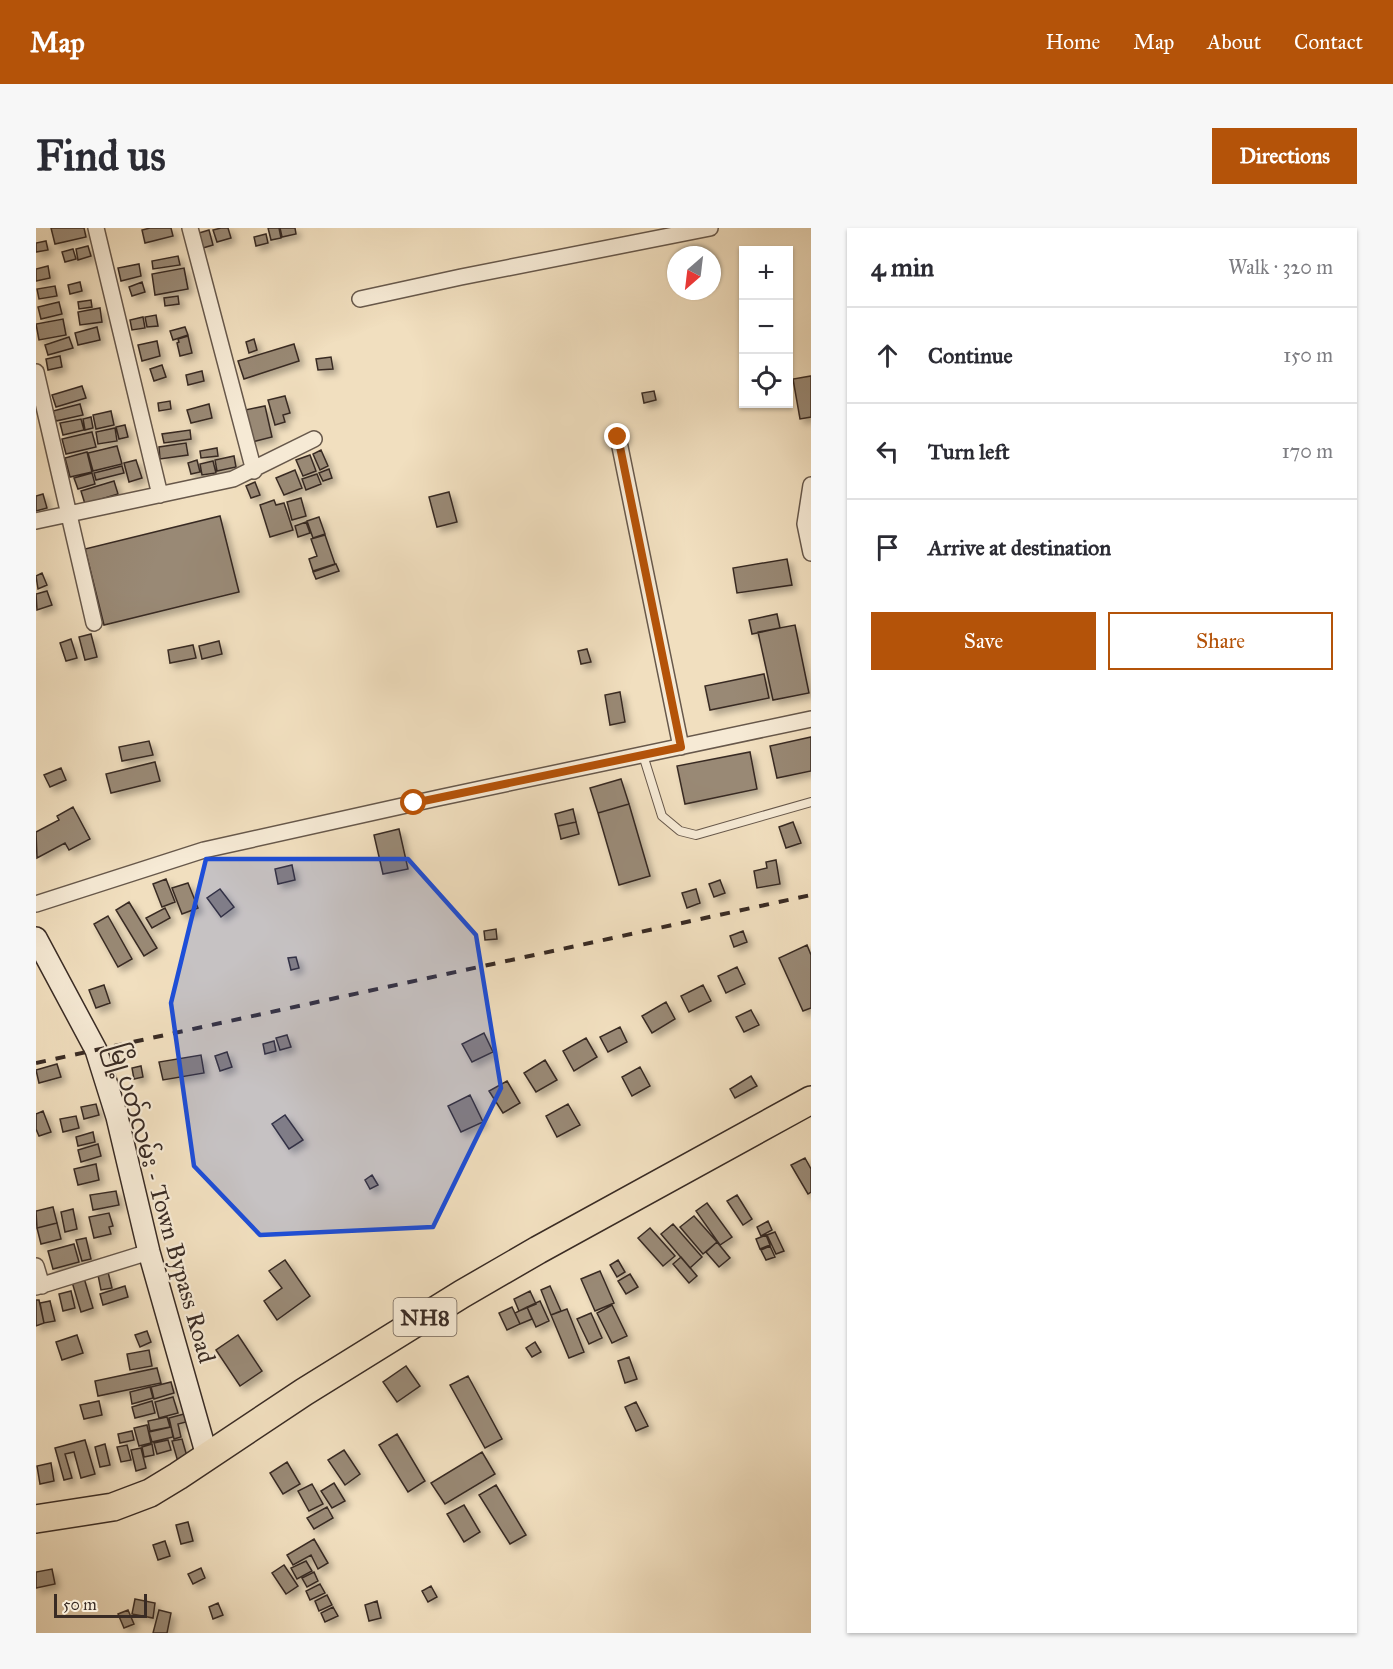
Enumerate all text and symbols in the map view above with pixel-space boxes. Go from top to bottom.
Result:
text: Map [30,25,85,60]
text: Home [1045,29,1100,55]
text: Map [1133,29,1174,55]
text: About [1207,29,1261,55]
text: Contact [1294,29,1363,55]
button: Directions [1212,128,1357,184]
text: Find us [36,130,166,182]
north arrow [667,246,721,300]
map controls [739,246,793,408]
button: + [739,246,793,300]
text: 4 min [871,251,934,283]
text: Walk · 320 m [1228,255,1333,279]
button: − [739,300,793,354]
icon: ahead [871,339,904,372]
text: Continue [928,342,1013,369]
text: 150 m [1283,343,1333,367]
button: locate [739,354,793,408]
route end [604,423,630,449]
icon: left [871,435,904,468]
text: Turn left [928,438,1010,465]
text: 170 m [1282,439,1333,463]
icon: arrive [871,531,904,564]
text: Arrive at destination [928,534,1111,561]
button: Save [871,612,1096,670]
button: Share [1108,612,1333,670]
route start [400,789,426,815]
street label: မြို့ပတ်လမ်း - Town Bypass Road [98,1039,223,1368]
road number: NH8 [394,1298,456,1336]
scale bar [54,1591,147,1618]
text: 50 m [63,1595,97,1614]

